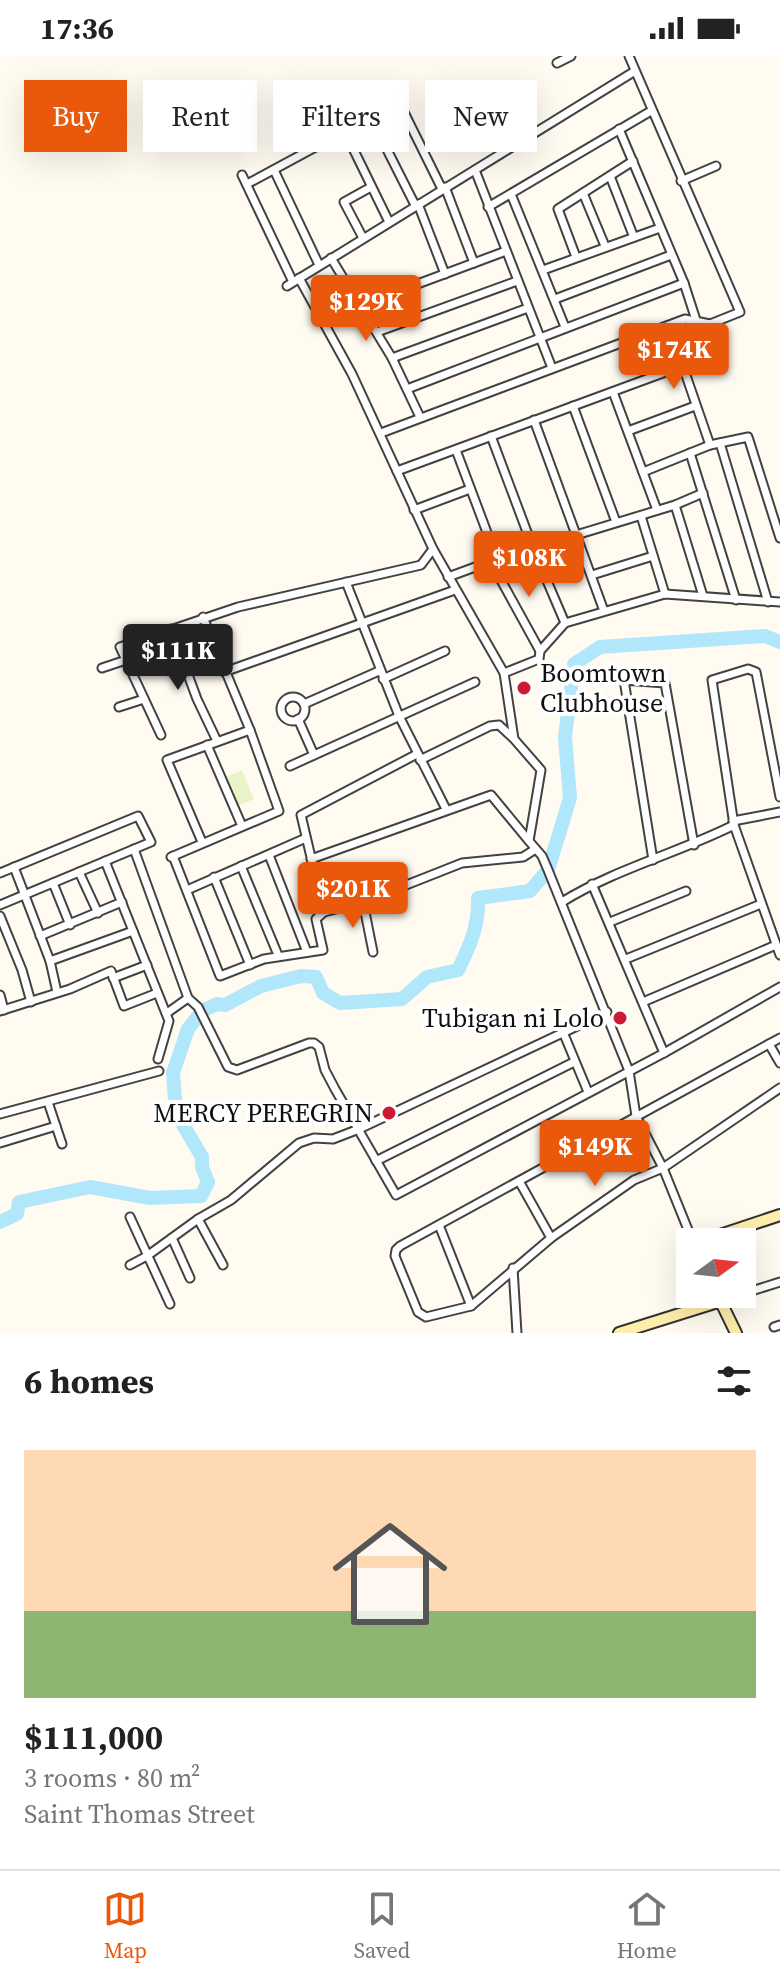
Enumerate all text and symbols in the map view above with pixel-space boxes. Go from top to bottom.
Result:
text: 17:36 [40,8,114,49]
chip: Buy [24,80,127,152]
chip: Rent [143,80,257,152]
chip: Filters [273,80,409,152]
chip: New [425,80,537,152]
pin: $129K [310,275,422,343]
text: $129K [329,283,403,319]
pin: $174K [618,323,730,391]
text: $174K [637,331,711,367]
pin: $108K [473,531,585,599]
text: $108K [492,539,566,575]
pin: $111K [122,624,234,692]
text: $111K [141,632,215,668]
place label: Boomtown Clubhouse [540,655,667,721]
marker: Boomtown Clubhouse [515,679,533,697]
pin: $201K [297,862,409,930]
text: $201K [316,870,390,906]
place label: Tubigan ni Lolo [422,1000,604,1036]
marker: Tubigan ni Lolo [611,1009,629,1027]
place label: MERCY PEREGRIN [153,1095,373,1131]
marker: MERCY PEREGRIN [380,1104,398,1122]
pin: $149K [539,1120,651,1188]
text: $149K [558,1128,632,1164]
north arrow [676,1228,756,1308]
map controls [676,1228,756,1308]
text: 6 homes [24,1358,154,1404]
icon: filters [712,1359,756,1403]
icon: home [318,1502,462,1646]
text: $111,000 [24,1714,163,1760]
text: 3 rooms · 80 m² [24,1760,200,1796]
text: Saint Thomas Street [24,1796,255,1832]
tab: Map [103,1887,147,1965]
tab: Saved [354,1887,410,1965]
tab: Home [617,1887,677,1965]

